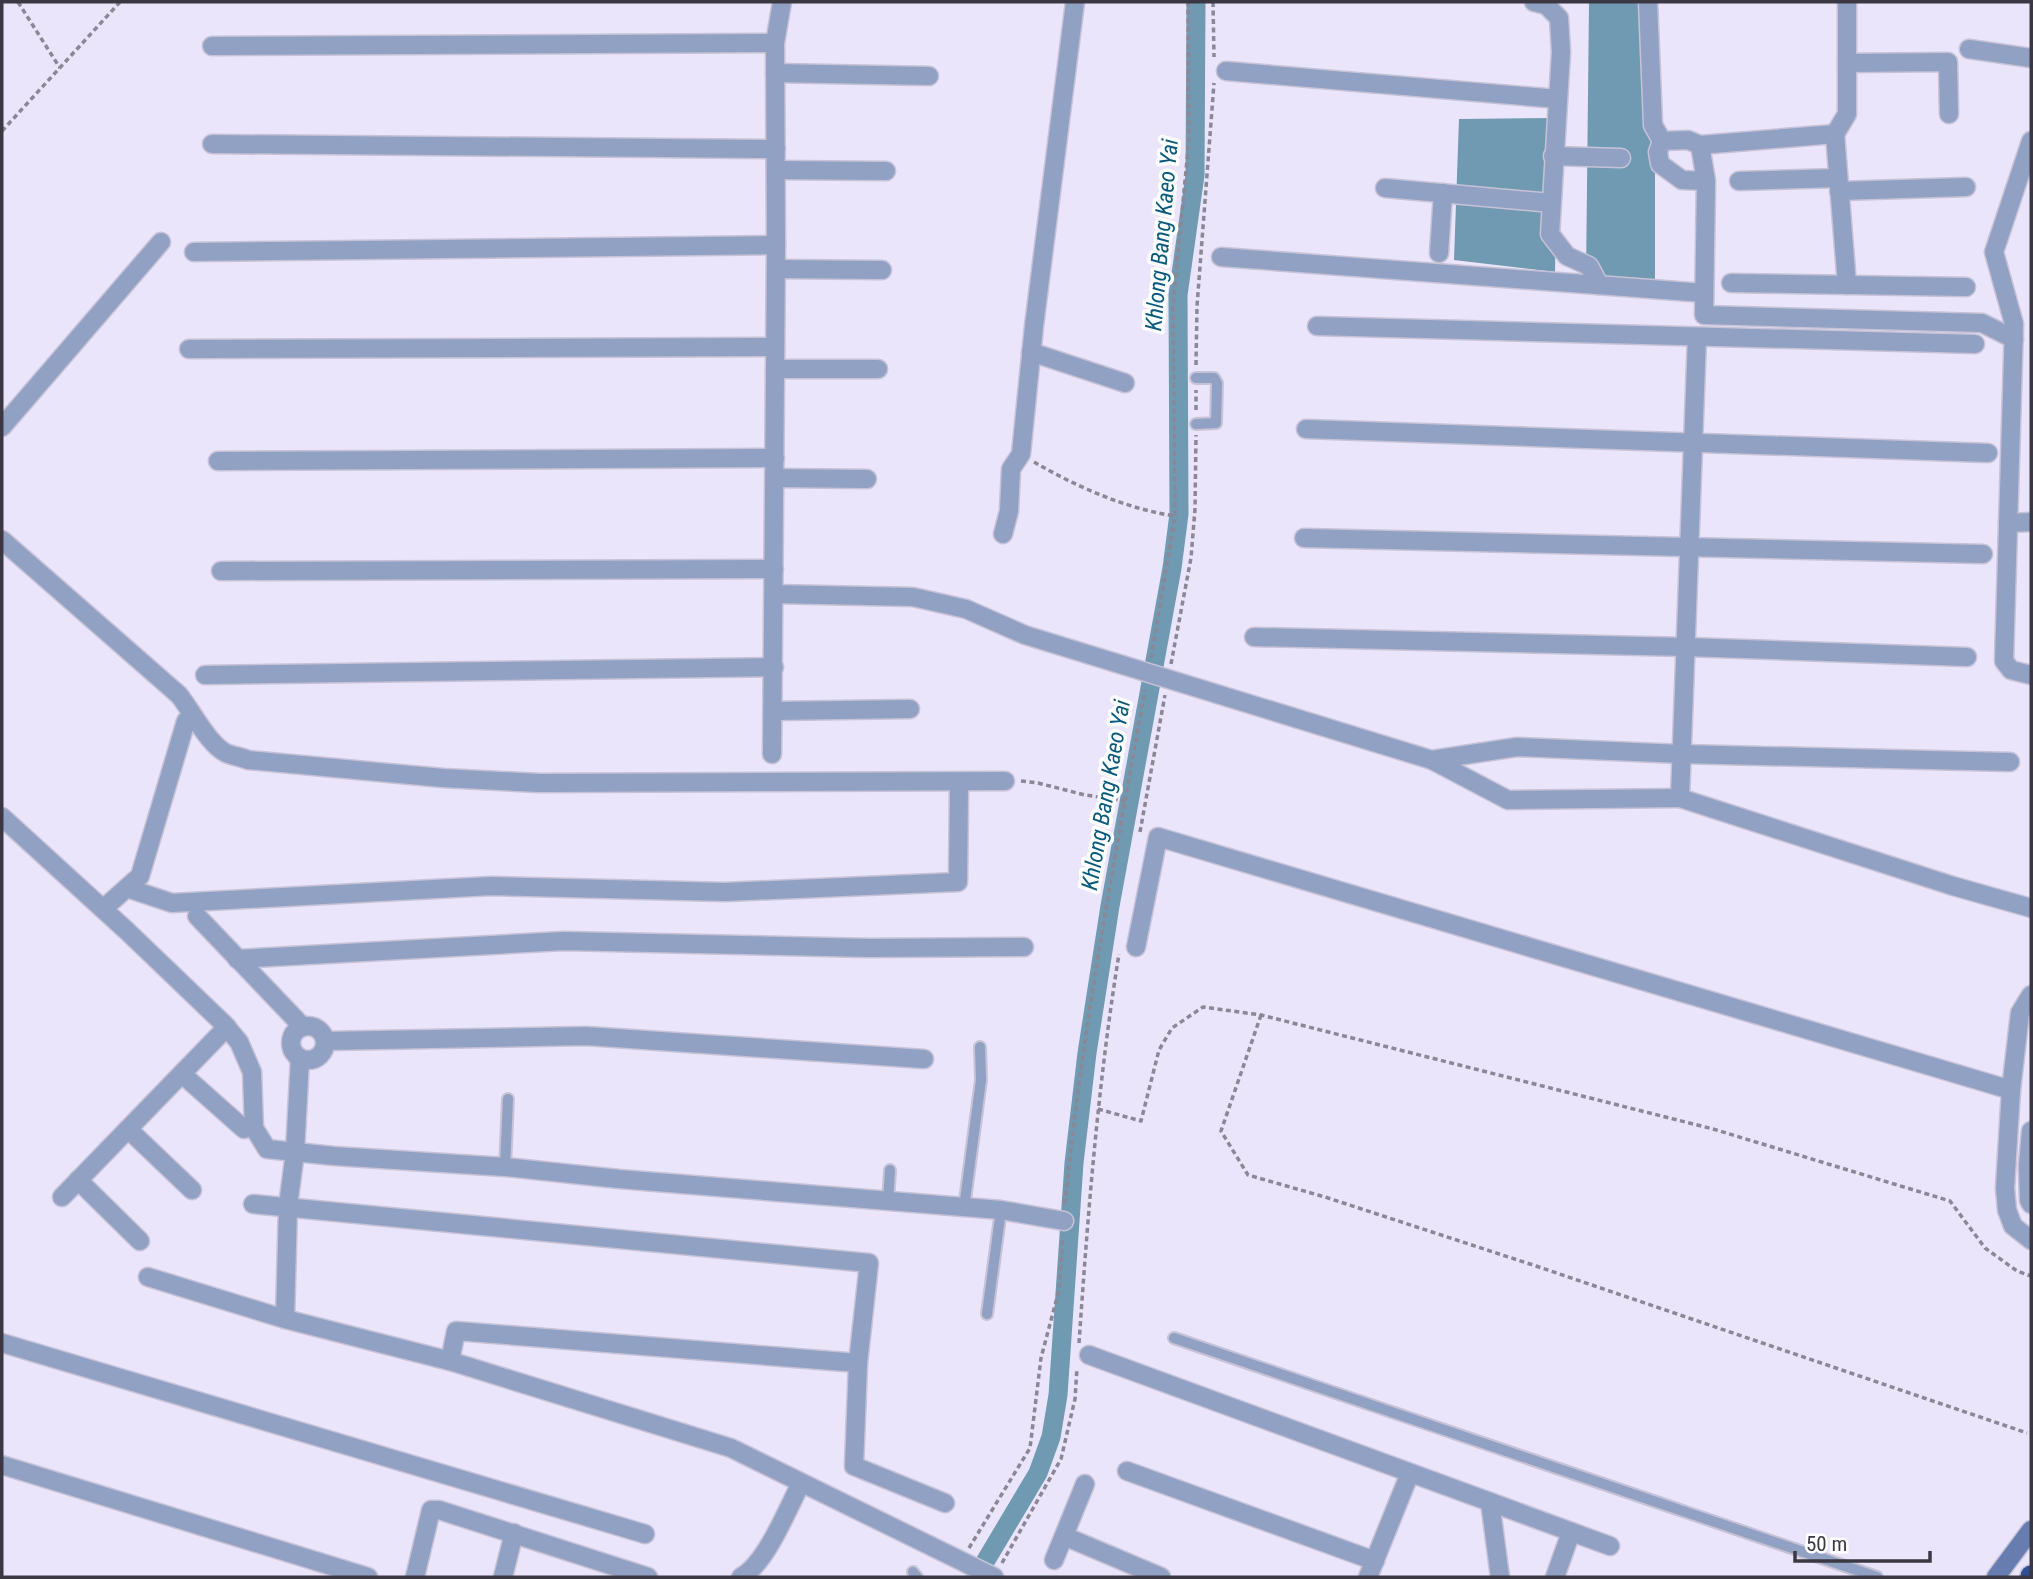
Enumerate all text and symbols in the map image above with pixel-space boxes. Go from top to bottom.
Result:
water label: Khlong Bang Kaeo Yai [1140,137,1184,332]
water label: Khlong Bang Kaeo Yai [1076,697,1136,892]
scale bar [1795,1520,1930,1564]
text: 50 m [1806,1532,1847,1556]

